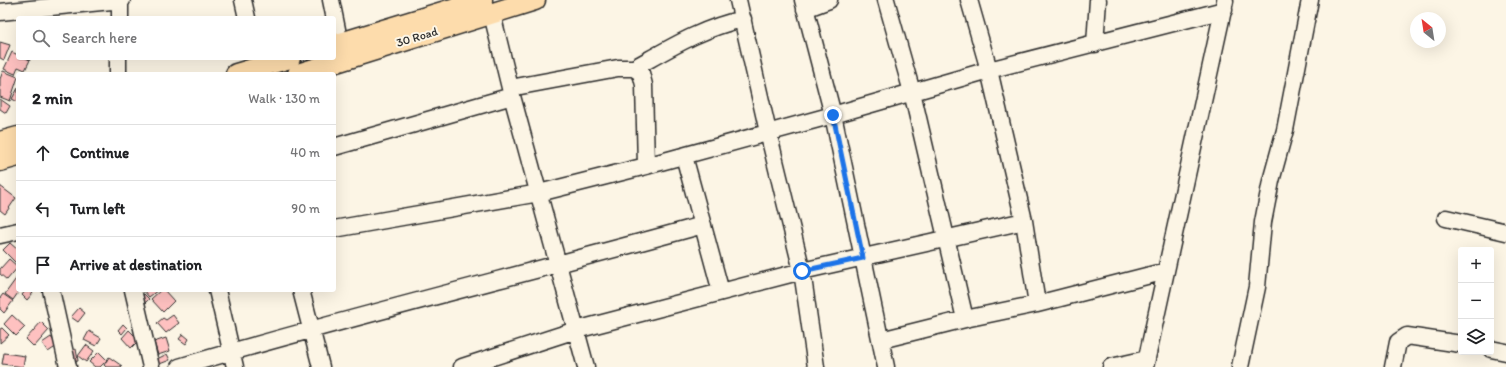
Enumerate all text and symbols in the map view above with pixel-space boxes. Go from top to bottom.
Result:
north arrow [1410,12,1446,48]
search box [16,16,336,60]
street label: 30 Road [395,24,440,50]
icon: search [30,27,52,49]
text: Search here [62,29,137,47]
text: 2 min [32,88,72,108]
text: Walk · 130 m [248,91,320,106]
route end [824,106,842,124]
icon: ahead [32,142,54,164]
text: Continue [70,144,129,162]
text: 40 m [290,145,320,160]
icon: left [32,198,54,220]
text: Turn left [70,200,125,218]
text: 90 m [291,201,320,216]
map controls [1458,247,1494,355]
button: + [1458,247,1494,283]
icon: arrive [32,254,54,276]
text: Arrive at destination [70,256,202,274]
route start [793,262,811,280]
button: − [1458,283,1494,319]
button: layers [1458,319,1494,355]

